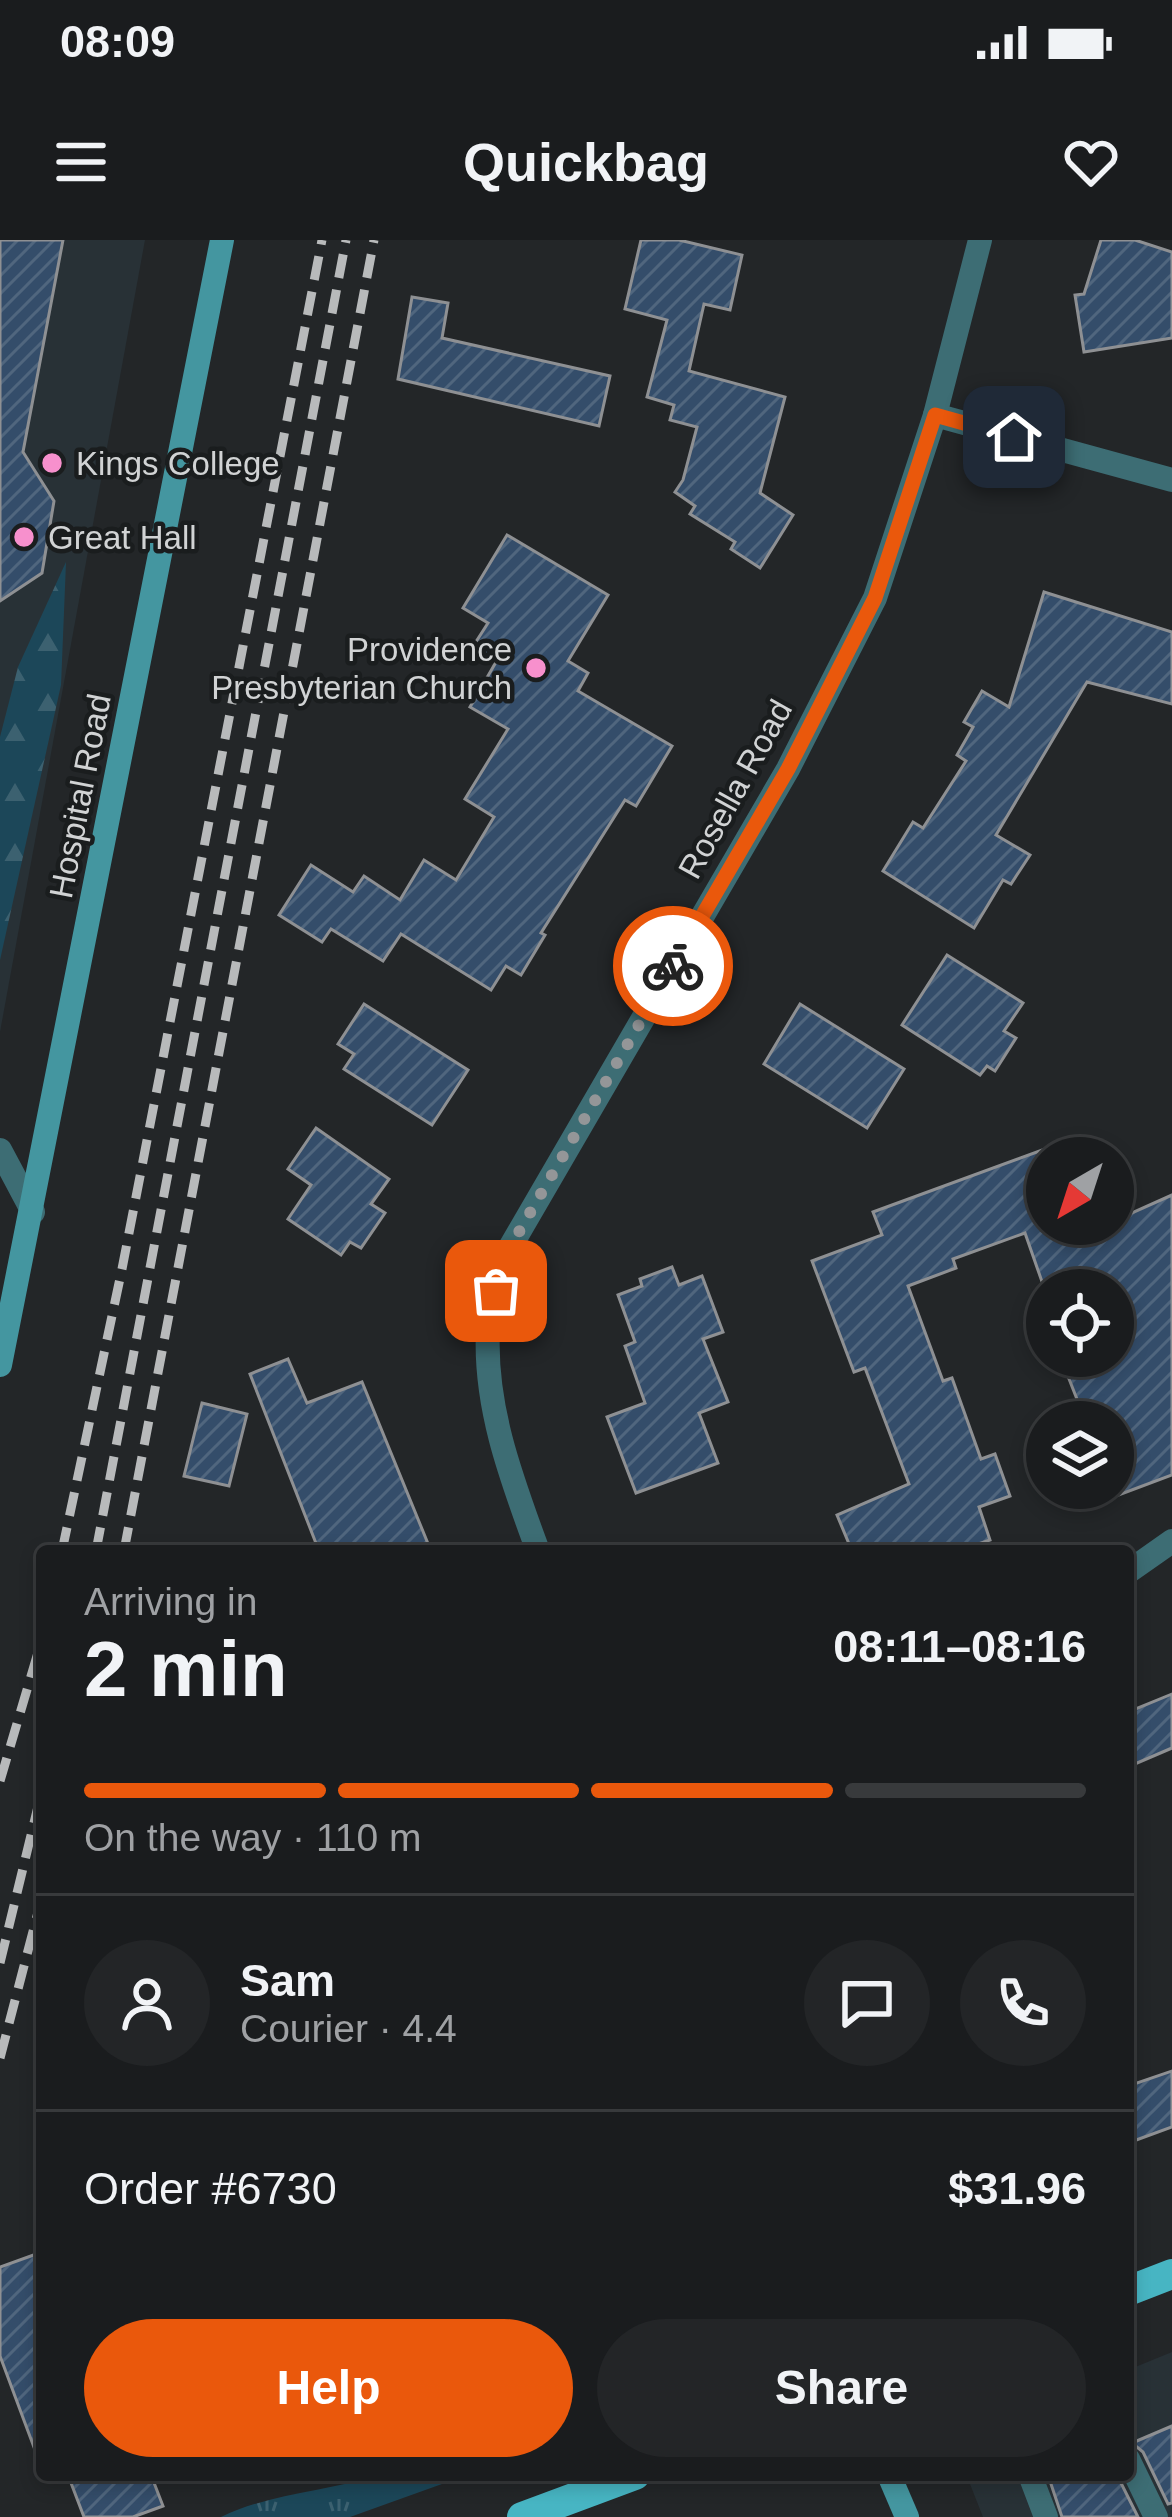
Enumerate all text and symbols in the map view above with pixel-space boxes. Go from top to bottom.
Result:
text: 08:09 [60,16,175,67]
icon: menu [48,129,114,195]
icon: heart [1058,129,1124,195]
text: Quickbag [463,132,709,192]
pin [963,386,1065,488]
icon: home [981,404,1047,470]
place label: Kings College [76,445,280,482]
marker: Kings College [39,450,65,476]
place label: Great Hall [48,519,197,556]
marker: Great Hall [11,524,37,550]
place label: Providence Presbyterian Church [211,631,512,706]
marker: Providence Presbyterian Church [523,655,549,681]
street label: Hospital Road [42,691,118,901]
street label: Rosella Road [671,693,799,885]
courier [613,906,733,1026]
icon: bike [640,933,706,999]
north arrow [1026,1137,1134,1245]
map controls [1026,1137,1134,1509]
pin [445,1240,547,1342]
icon: bag [463,1258,529,1324]
button: locate [1026,1269,1134,1377]
button: layers [1026,1401,1134,1509]
text: Arriving in [84,1580,257,1623]
text: 08:11–08:16 [833,1621,1086,1672]
text: 2 min [84,1625,288,1713]
text: On the way · 110 m [84,1816,421,1859]
button: person [84,1940,210,2066]
button: chat [804,1940,930,2066]
button: phone [960,1940,1086,2066]
text: Sam [240,1955,335,2006]
text: Courier · 4.4 [240,2007,457,2050]
text: Order #6730 [84,2163,337,2214]
text: $31.96 [948,2163,1086,2214]
button: Help [84,2319,573,2457]
button: Share [597,2319,1086,2457]

